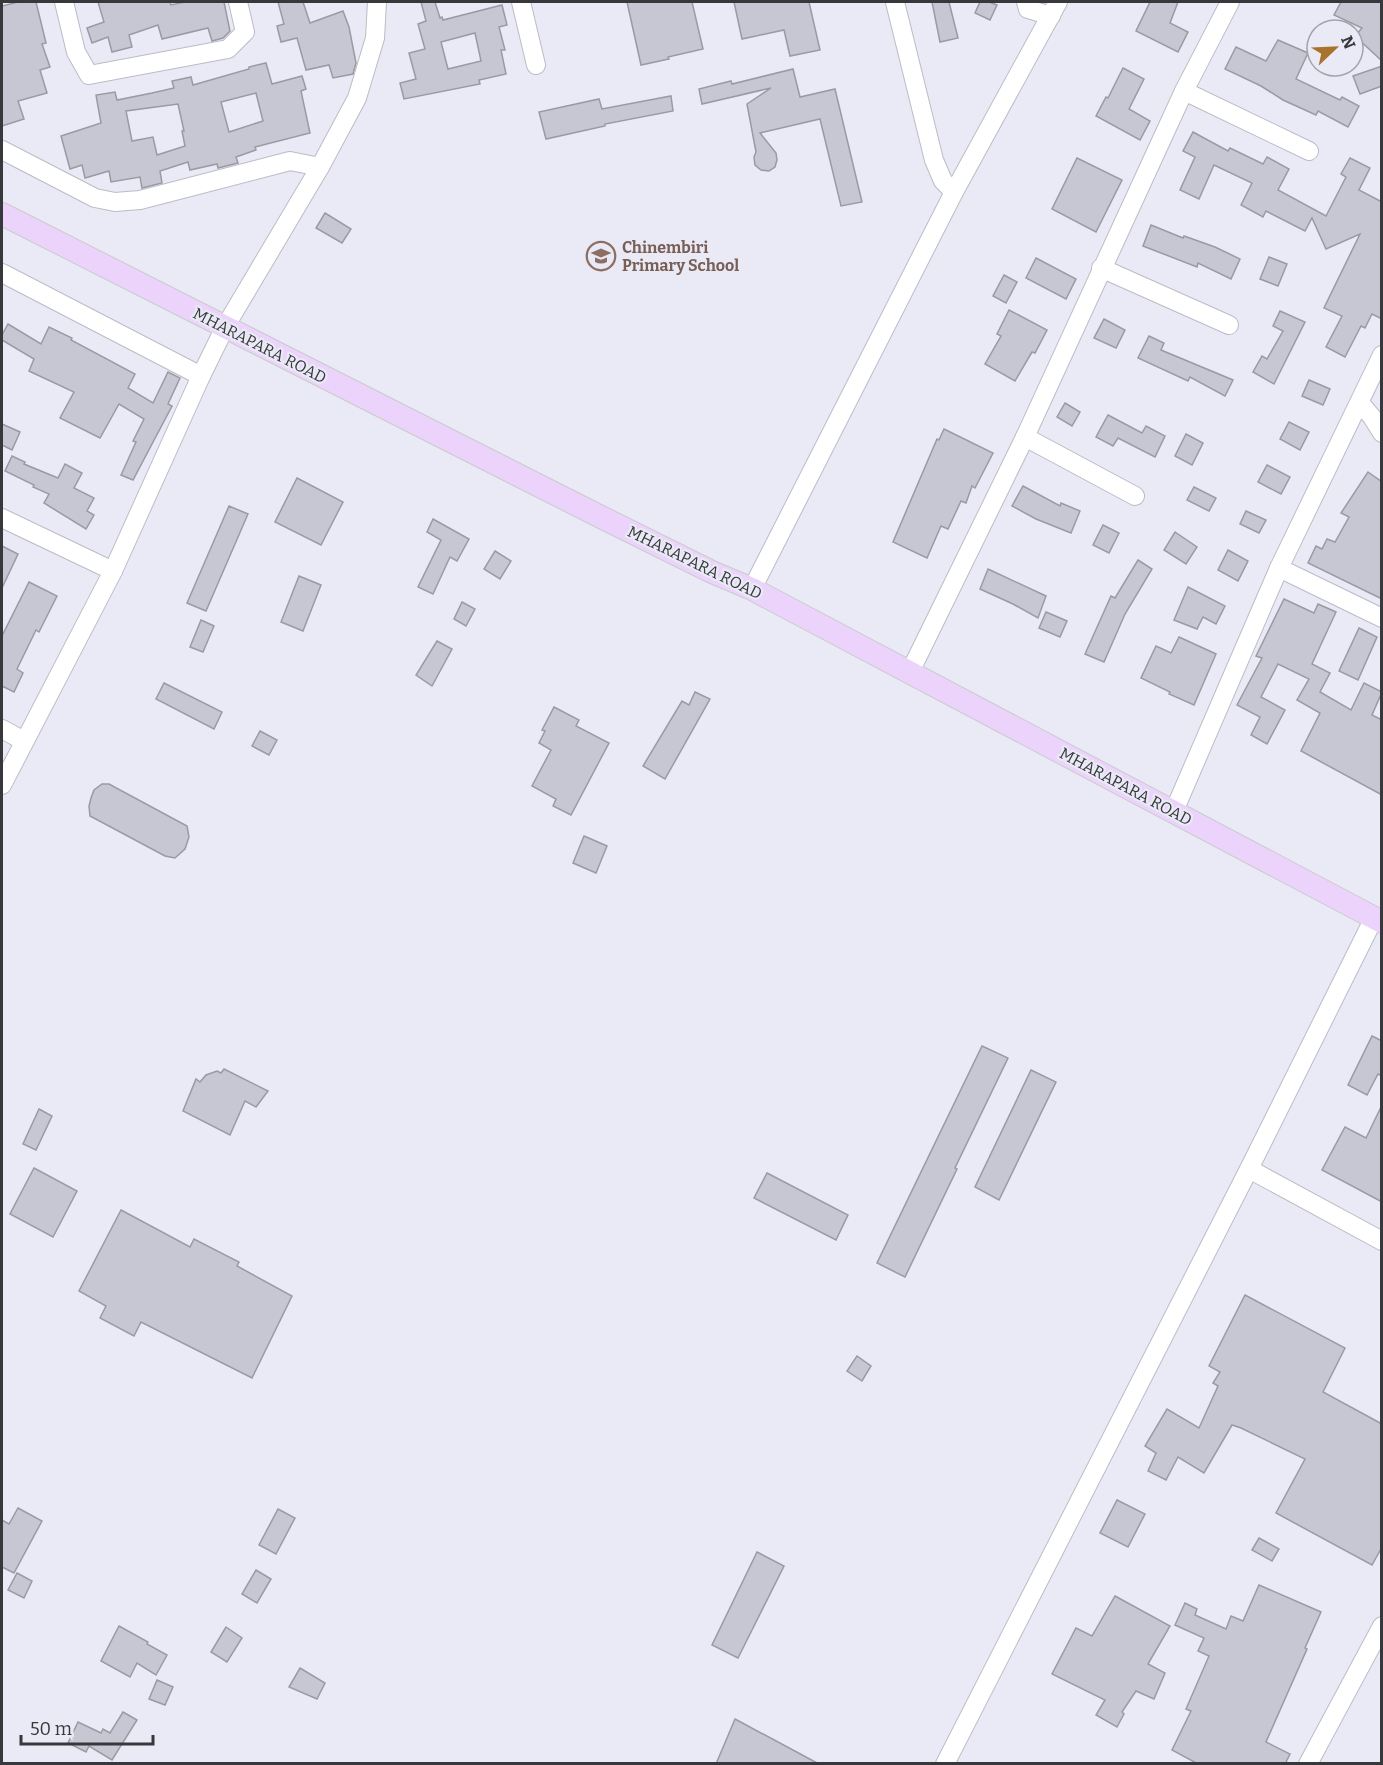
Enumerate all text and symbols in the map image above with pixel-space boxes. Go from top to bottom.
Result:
north arrow [1305,18,1365,78]
text: N [1337,33,1360,52]
place label: Chinembiri Primary School [622,238,739,275]
school or university icon: Chinembiri Primary School [585,240,617,272]
street label: MHARAPARA ROAD [190,304,330,387]
street label: MHARAPARA ROAD [625,522,765,603]
street label: MHARAPARA ROAD [1056,744,1195,829]
scale bar [21,1708,153,1746]
text: 50 m [30,1718,72,1740]

